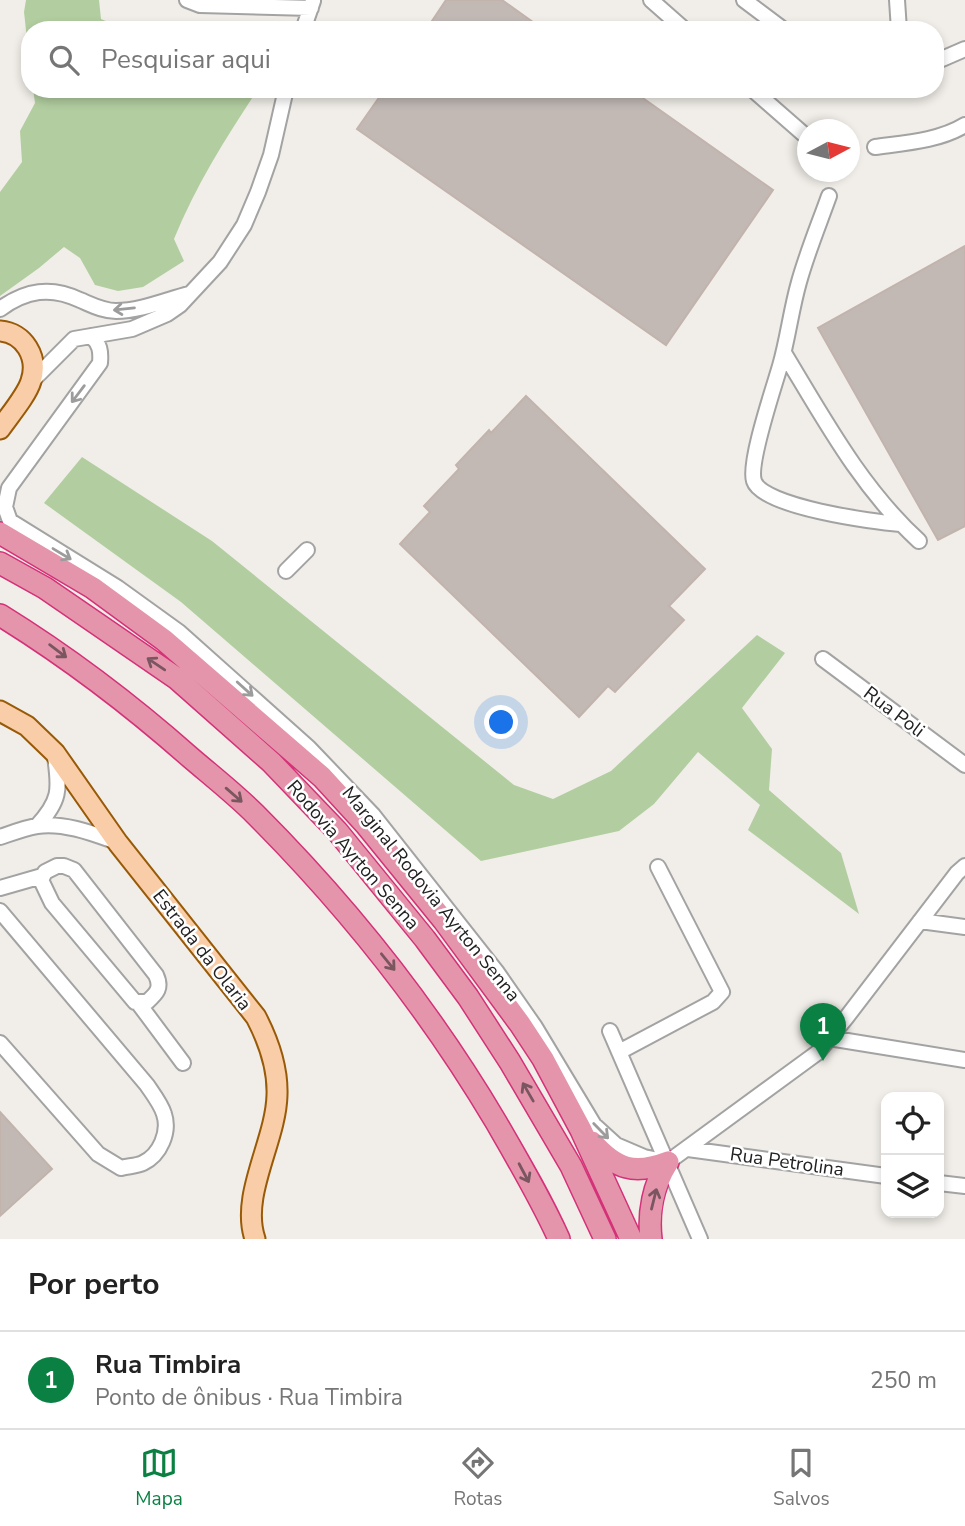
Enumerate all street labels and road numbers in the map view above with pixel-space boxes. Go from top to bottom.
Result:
street label: Rua Poli [858,680,930,744]
street label: Rodovia Ayrton Senna [281,775,425,935]
street label: Marginal Rodovia Ayrton Senna [336,781,526,1007]
street label: Estrada da Olaria [146,884,258,1016]
street label: Rua Petrolina [728,1141,846,1183]

